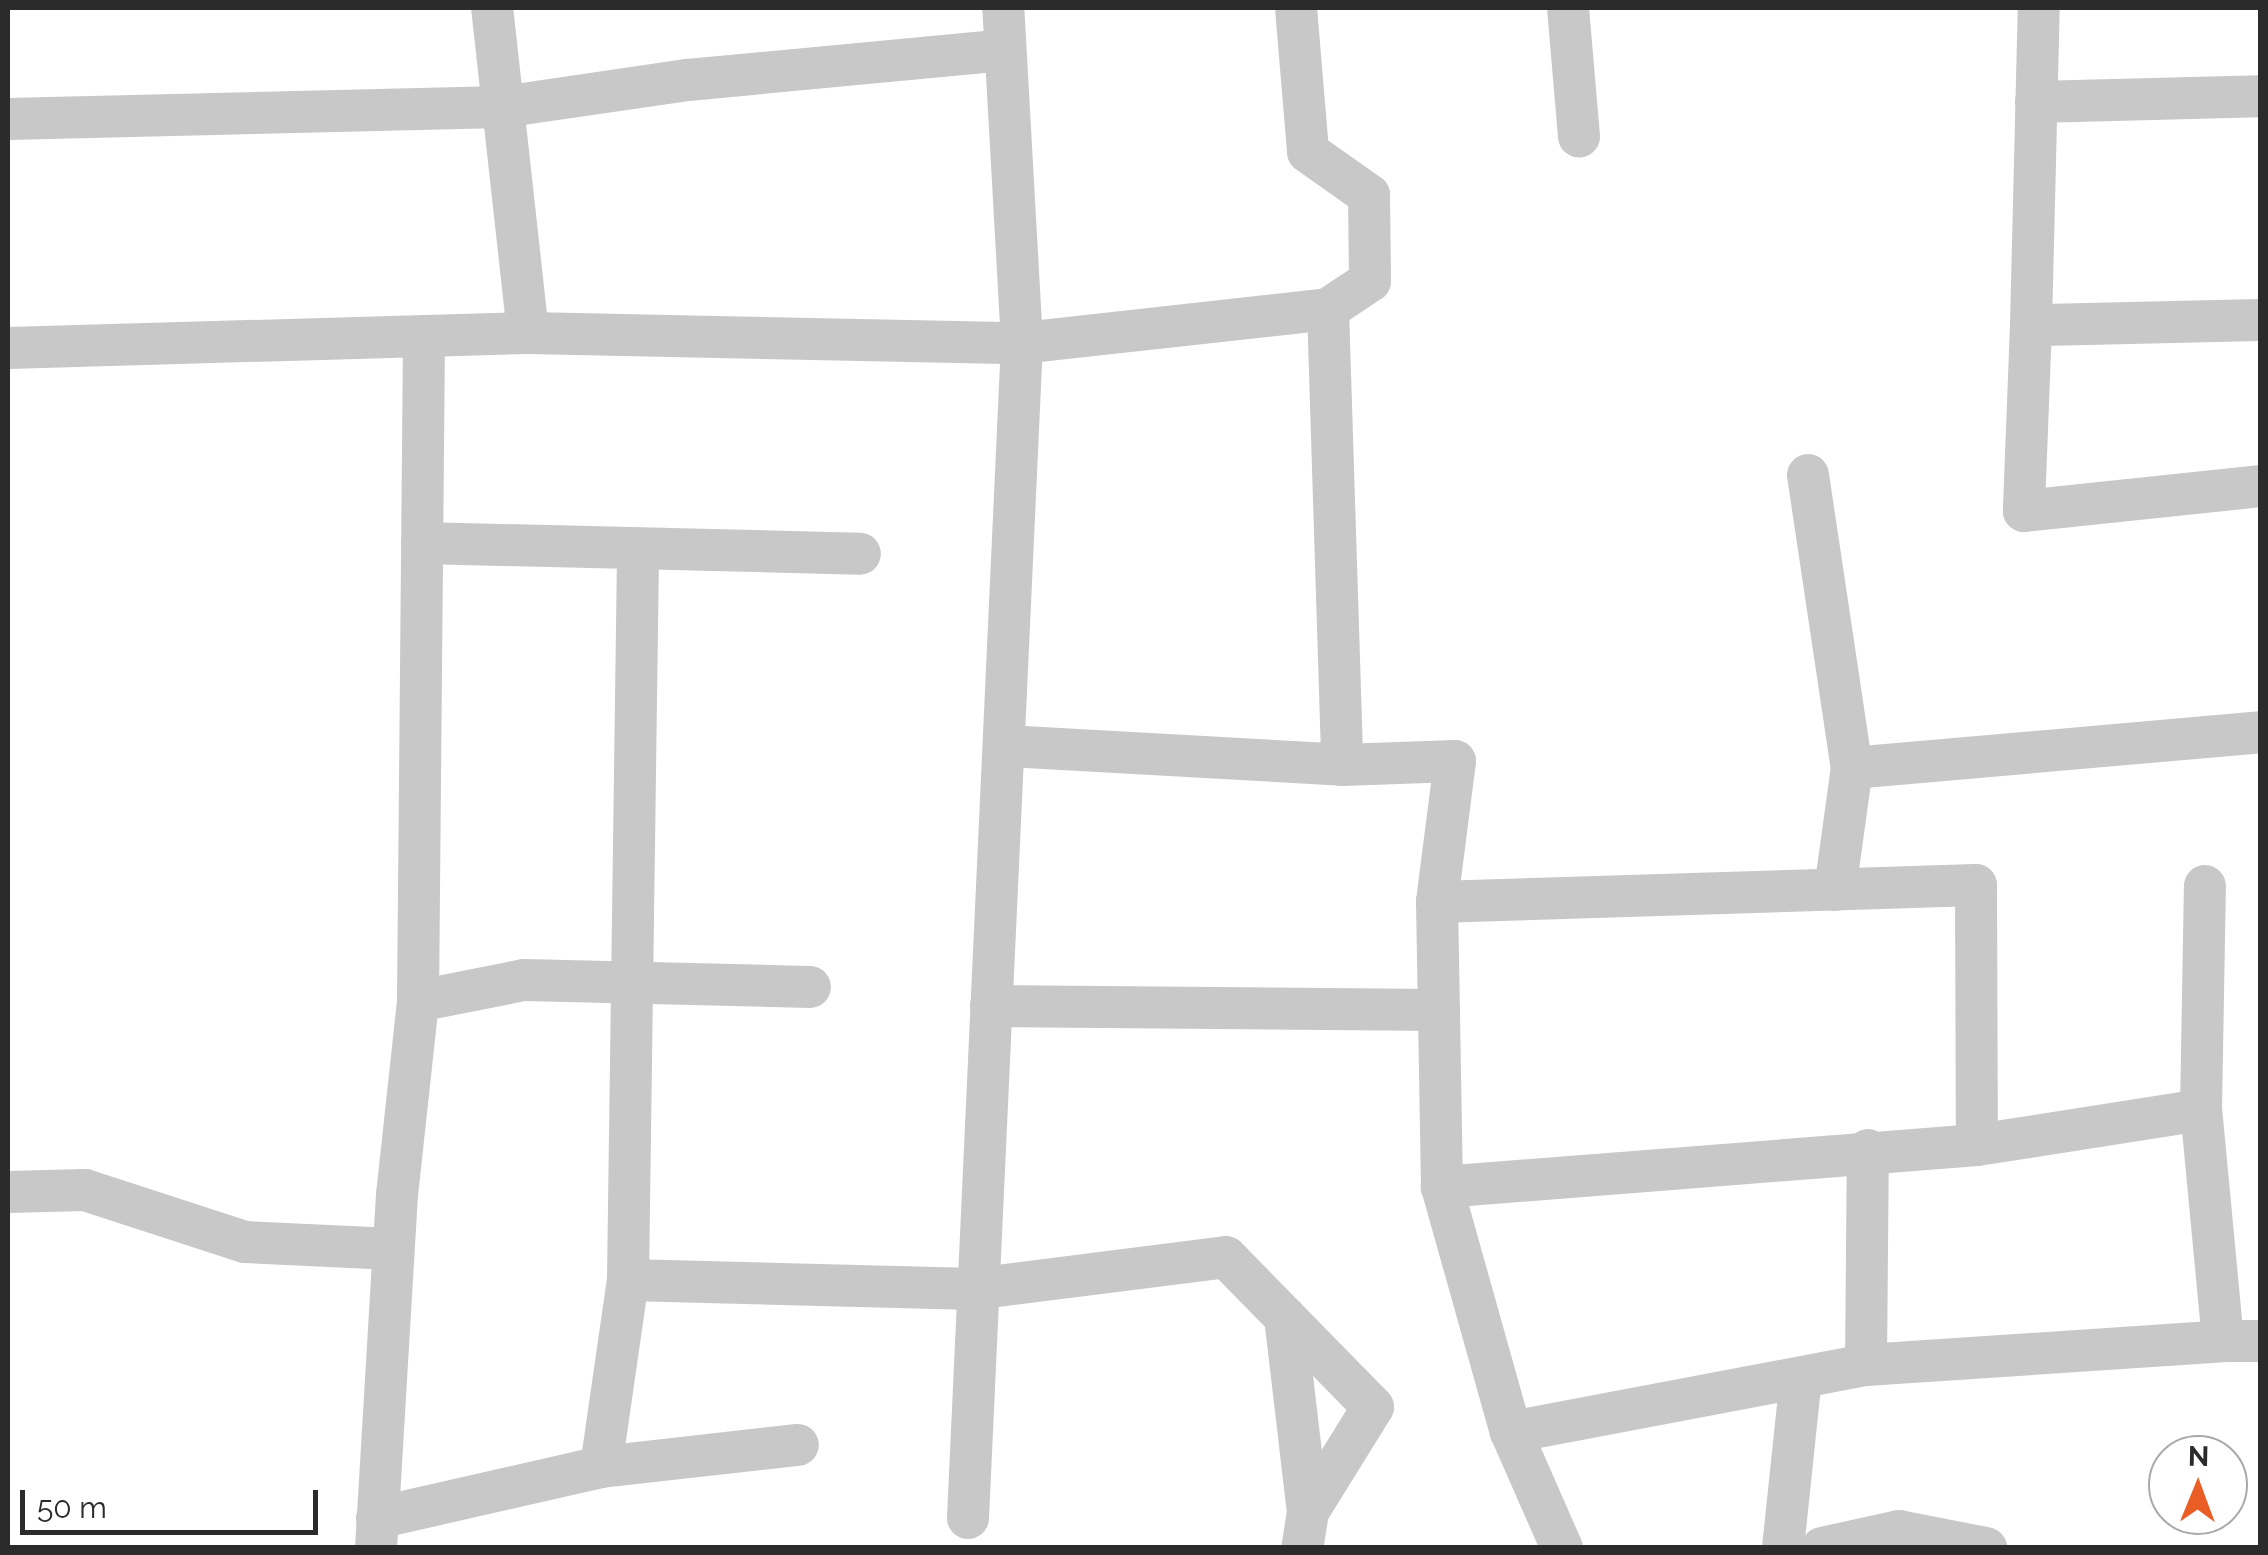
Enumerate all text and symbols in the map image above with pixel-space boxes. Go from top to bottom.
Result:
north arrow [2148,1435,2248,1535]
text: N [2188,1440,2209,1473]
scale bar [25,1470,322,1532]
text: 50 m [37,1490,107,1525]

